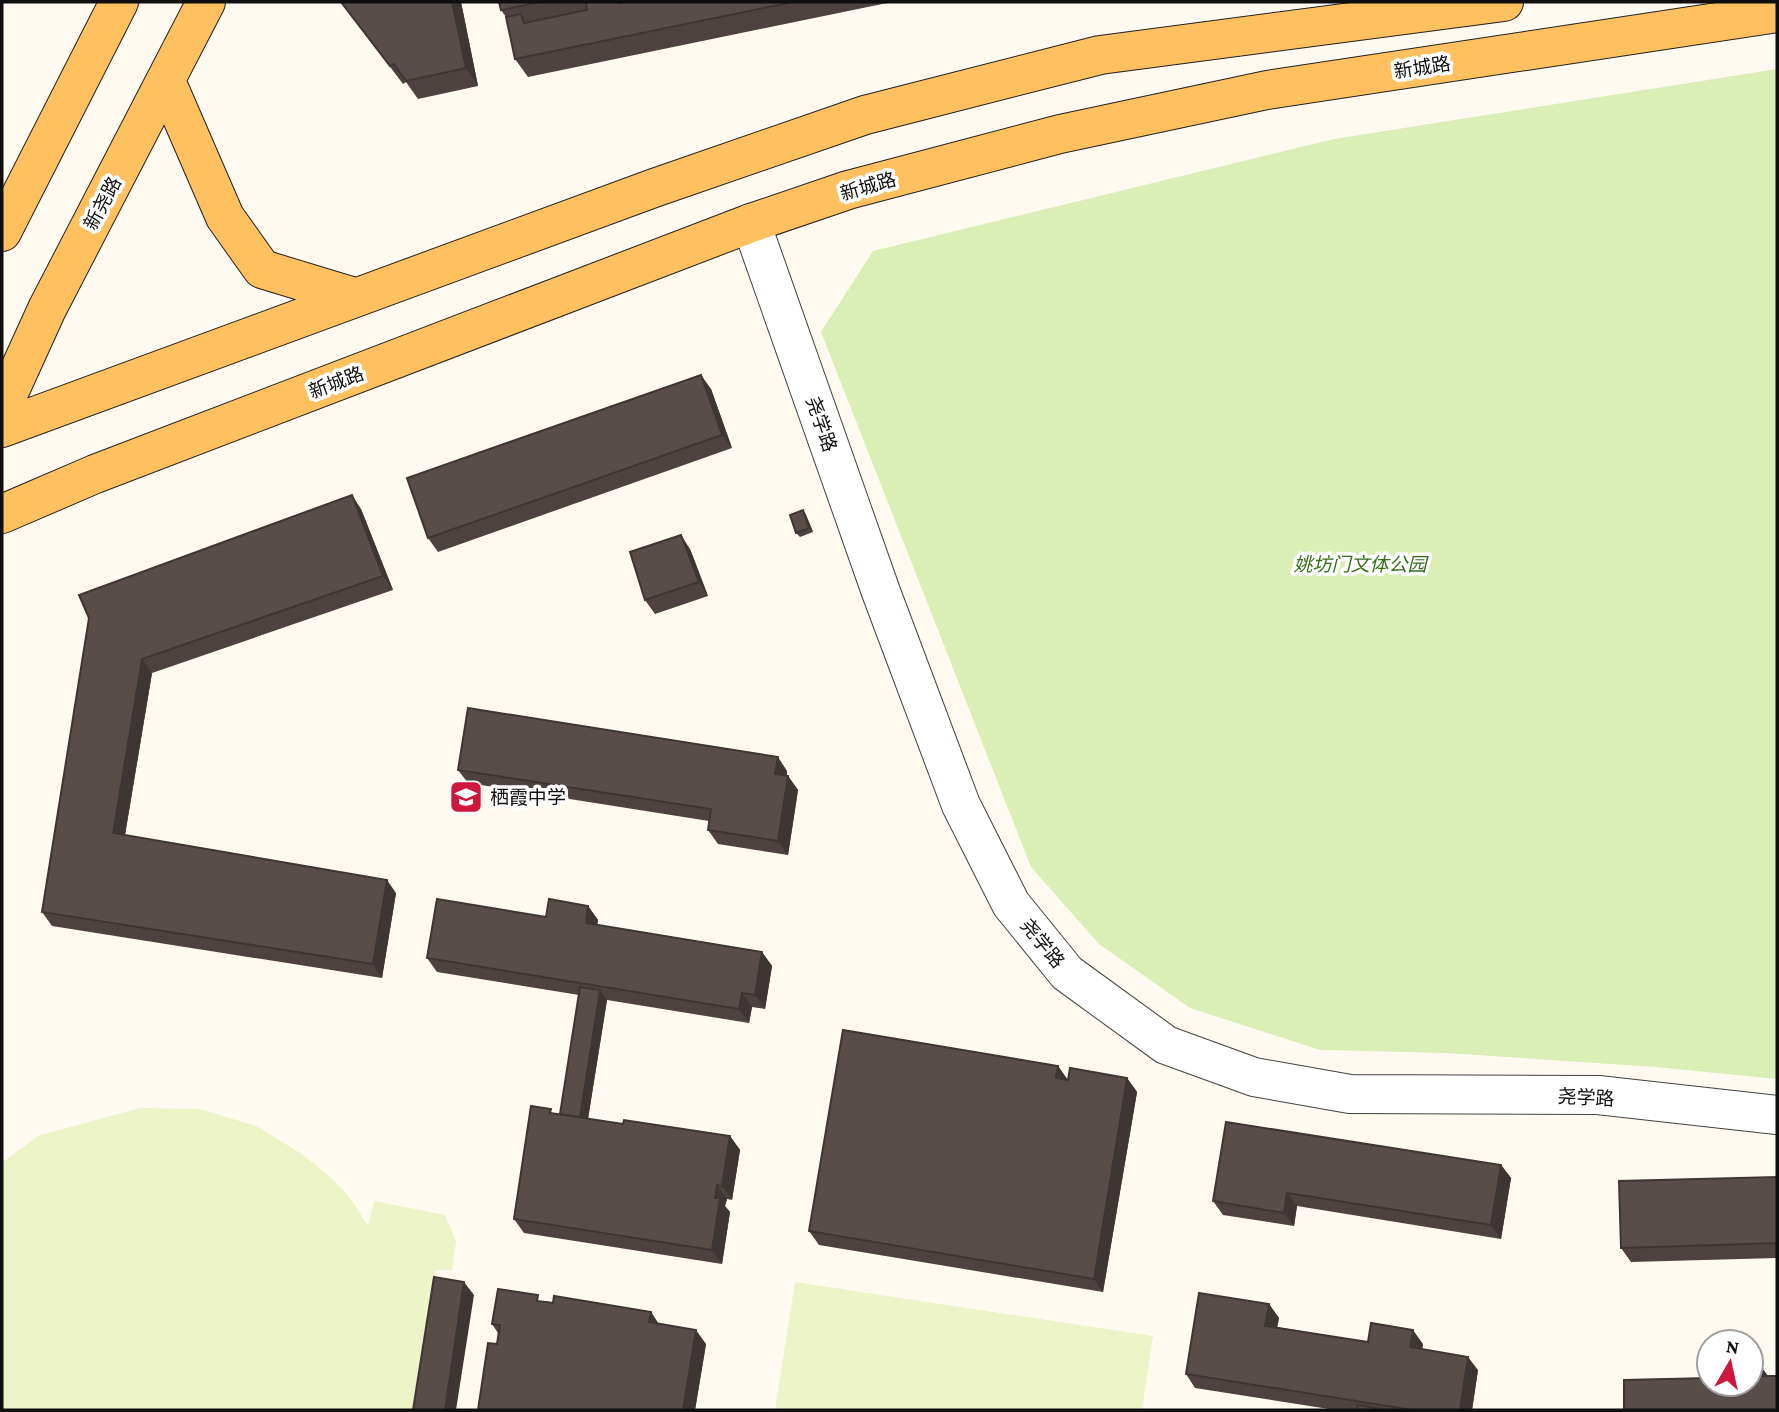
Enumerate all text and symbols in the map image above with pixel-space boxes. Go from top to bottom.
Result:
street label: 新城路 [1392,53,1452,82]
street label: 新城路 [838,169,898,204]
street label: 新尧路 [80,173,125,233]
street label: 新城路 [306,362,367,402]
street label: 尧学路 [802,394,841,455]
park label: 姚坊门文体公园 [1293,554,1429,575]
school or university icon: 栖霞中学 [447,778,485,816]
place label: 栖霞中学 [490,787,566,808]
street label: 尧学路 [1017,915,1069,972]
street label: 尧学路 [1557,1086,1615,1109]
north arrow [1695,1328,1765,1398]
text: N [1725,1335,1741,1358]

